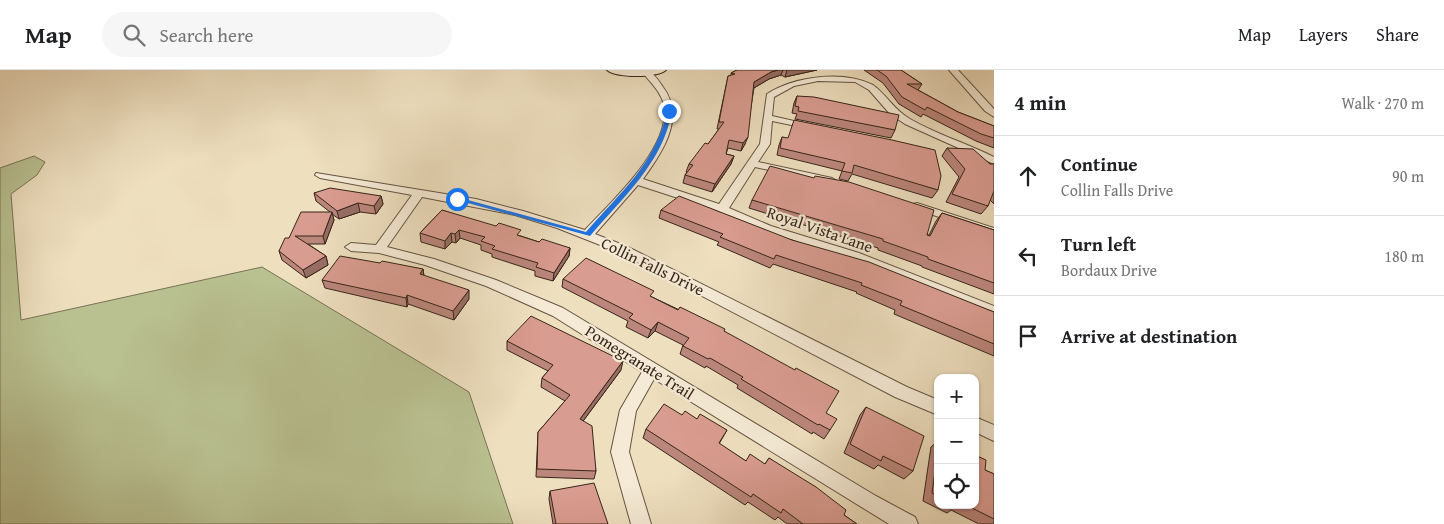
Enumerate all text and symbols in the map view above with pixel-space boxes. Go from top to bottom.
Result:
search box [102,12,452,57]
text: Map [25,17,72,52]
icon: search [120,21,148,49]
text: Search here [160,21,253,49]
text: Map [1238,21,1271,48]
text: Layers [1299,21,1348,48]
text: Share [1376,21,1419,48]
text: 4 min [1014,87,1066,118]
text: Walk · 270 m [1341,91,1424,115]
route end [658,100,681,123]
text: Continue [1061,150,1138,178]
icon: ahead [1014,162,1042,190]
text: 90 m [1392,164,1424,188]
text: Collin Falls Drive [1061,178,1173,202]
route start [446,188,469,211]
street label: Royal Vista Lane [764,200,876,258]
text: Turn left [1061,230,1136,258]
street label: Collin Falls Drive [597,231,709,301]
icon: left [1014,242,1042,270]
text: 180 m [1384,244,1424,268]
text: Bordaux Drive [1061,258,1157,282]
street label: Pomegranate Trail [581,319,700,405]
icon: arrive [1014,322,1042,350]
text: Arrive at destination [1061,322,1237,350]
map controls [934,374,979,509]
button: + [934,374,979,419]
button: − [934,419,979,464]
button: locate [934,464,979,509]

